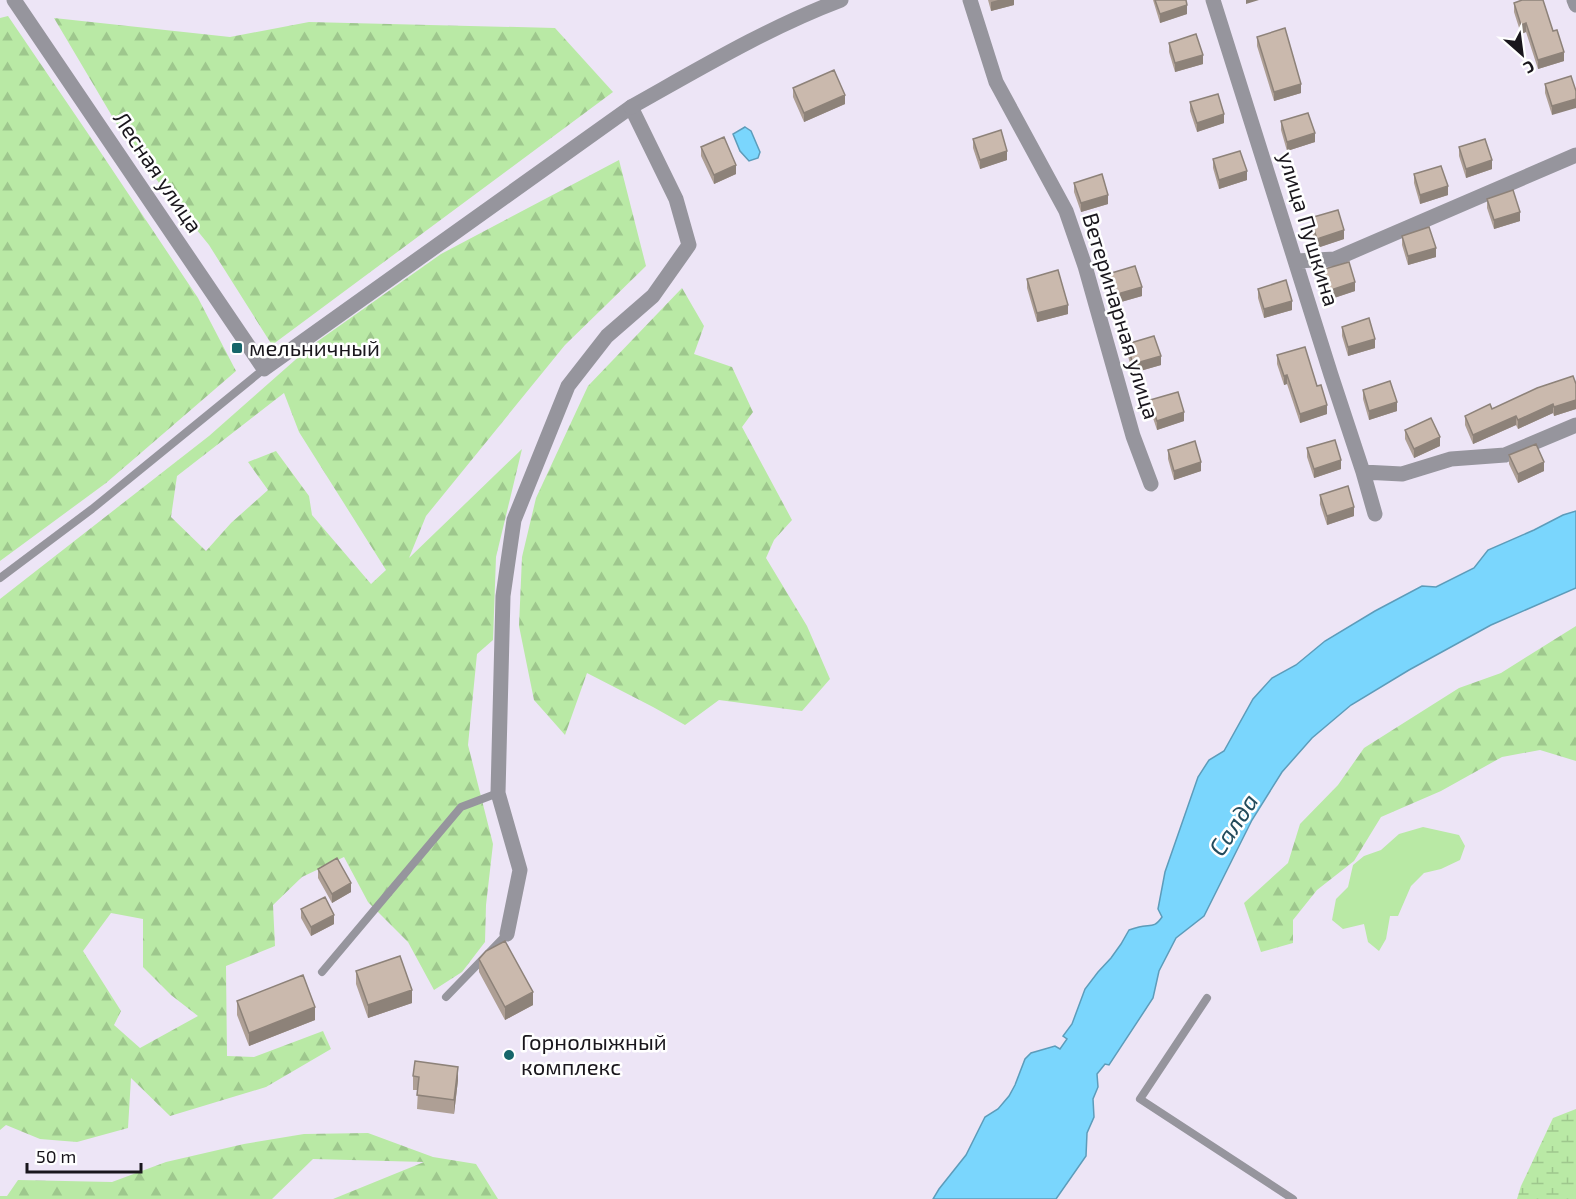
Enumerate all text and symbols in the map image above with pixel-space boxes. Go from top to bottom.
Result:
north arrow [1492,24,1552,84]
text: С [1521,57,1538,78]
street label: Лесная улица [108,106,209,237]
street label: улица Пушкина [1273,148,1346,309]
street label: Ветеринарная улица [1077,209,1166,422]
place label: мельничный [249,334,380,360]
marker: мельничный [230,341,244,355]
water label: Салда [1202,788,1263,861]
place label: Горнолыжный комплекс [521,1028,667,1079]
marker: Горнолыжный комплекс [502,1048,516,1062]
scale bar [27,1136,141,1174]
text: 50 m [36,1145,76,1167]

